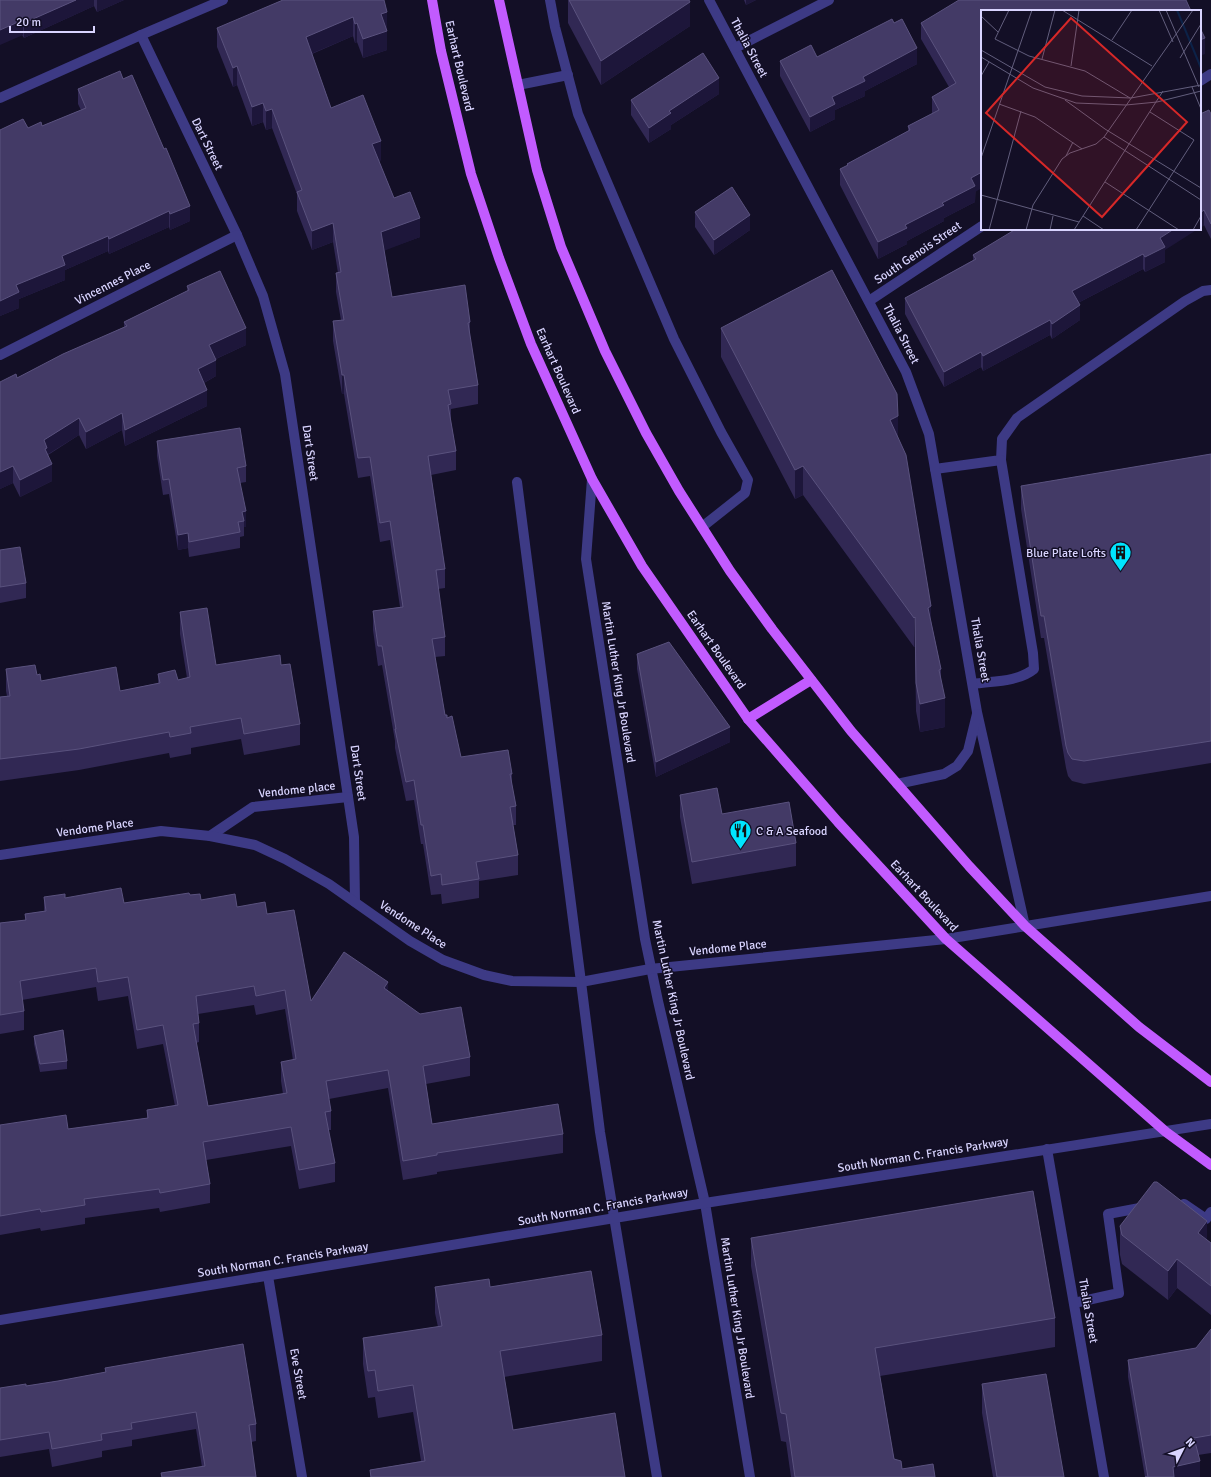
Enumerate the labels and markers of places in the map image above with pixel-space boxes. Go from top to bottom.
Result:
building icon: Blue Plate Lofts [1108,540,1134,573]
place label: Blue Plate Lofts [1026,546,1106,561]
restaurant icon: C & A Seafood [727,818,753,851]
place label: C & A Seafood [756,824,827,839]

